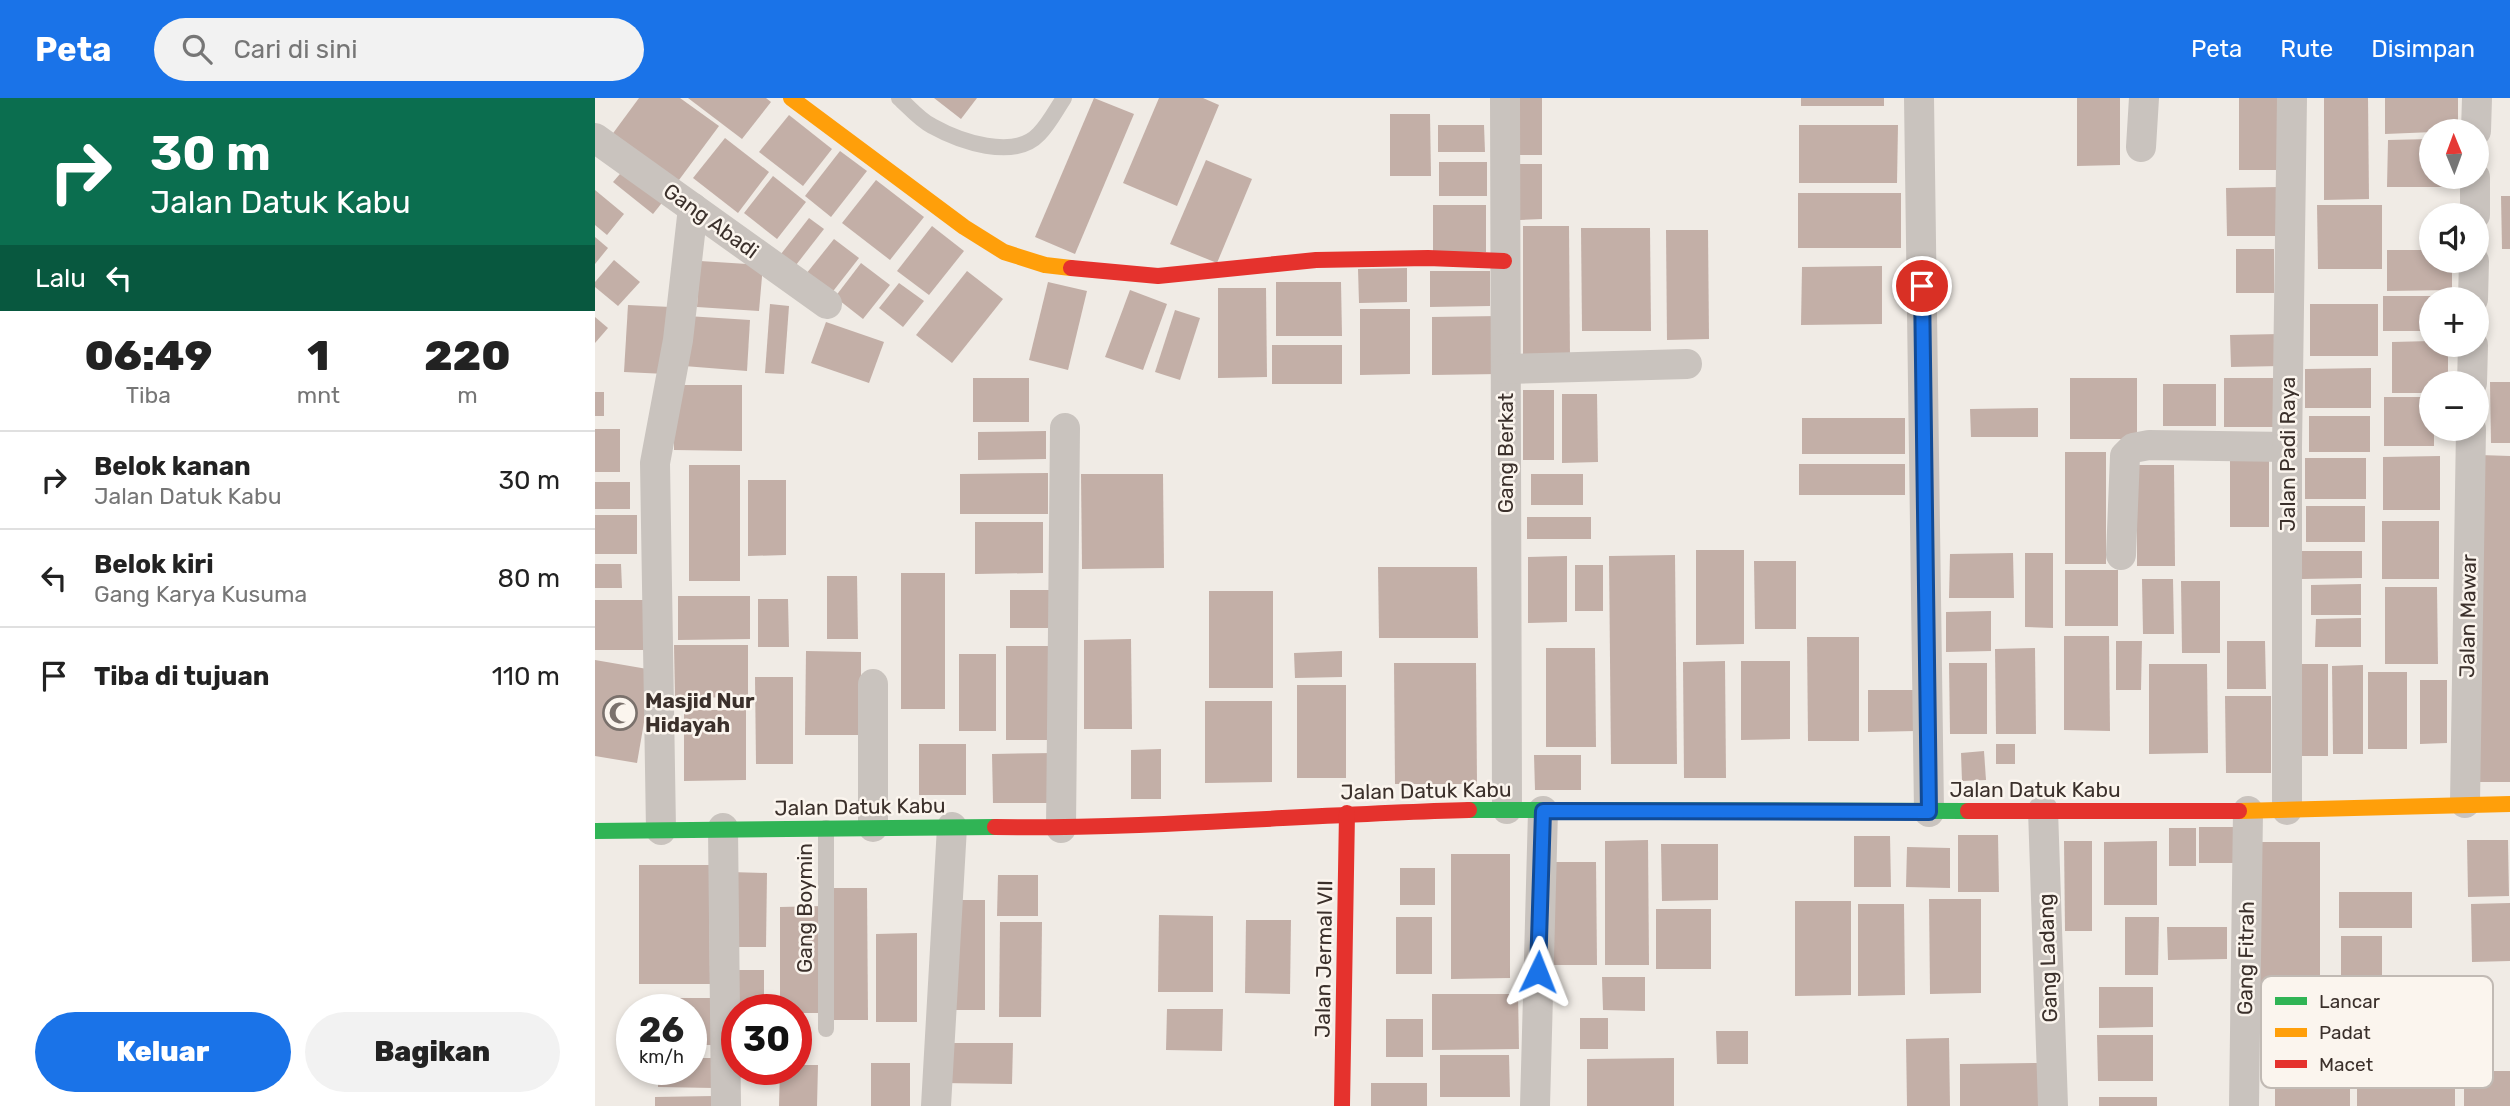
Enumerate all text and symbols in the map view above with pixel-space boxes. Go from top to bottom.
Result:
search box [154,18,644,81]
text: Peta [35,30,112,69]
icon: search [178,30,216,68]
text: Cari di sini [234,34,357,65]
text: Peta [2191,35,2242,63]
text: Rute [2280,35,2333,63]
text: Disimpan [2371,35,2475,63]
north arrow [2419,119,2489,189]
map controls [2419,119,2489,441]
text: 30 m [150,124,271,182]
icon: right [35,126,126,217]
street label: Gang Abadi [659,178,764,263]
text: Jalan Datuk Kabu [150,183,411,221]
button: sound [2419,203,2489,273]
pin [1892,256,1952,316]
icon: left [100,259,138,297]
text: Lalu [35,263,86,294]
icon: arrive [1903,267,1941,305]
button: + [2419,287,2489,357]
text: 06:49 [84,331,212,381]
text: 1 [307,331,329,381]
text: 220 [424,331,511,381]
button: − [2419,371,2489,441]
street label: Jalan Padi Raya [2275,377,2300,531]
text: Tiba [126,381,171,409]
text: mnt [297,381,340,409]
text: m [457,381,478,409]
street label: Gang Berkat [1493,393,1518,513]
text: Belok kanan [94,451,251,482]
icon: right [35,461,73,499]
text: 30 m [498,465,560,496]
text: Jalan Datuk Kabu [94,482,281,510]
text: Belok kiri [94,549,214,580]
street label: Jalan Mawar [2454,554,2481,678]
icon: left [35,559,73,597]
text: 80 m [497,563,560,594]
text: Gang Karya Kusuma [94,580,307,608]
icon: arrive [35,657,73,695]
text: Tiba di tujuan [94,661,269,692]
text: 110 m [492,661,560,692]
place label: Masjid Nur Hidayah [645,688,755,737]
mosque icon: Masjid Nur Hidayah [601,694,639,732]
street label: Jalan Datuk Kabu [1340,777,1512,804]
street label: Jalan Datuk Kabu [1949,777,2121,802]
street label: Jalan Datuk Kabu [774,793,946,820]
street label: Gang Boymin [792,843,817,973]
street label: Jalan Jermal VII [1310,880,1337,1038]
street label: Gang Ladang [2033,893,2062,1023]
street label: Gang Fitrah [2232,901,2259,1015]
position arrow [1501,935,1575,1009]
legend [2261,976,2493,1088]
text: Lancar [2319,990,2381,1013]
speed limit sign: 30 [721,994,812,1085]
text: 26 [639,1009,684,1051]
button: Keluar [35,1012,291,1092]
button: Bagikan [305,1012,560,1092]
text: Padat [2319,1021,2371,1044]
text: km/h [639,1046,684,1068]
text: Macet [2319,1053,2374,1076]

